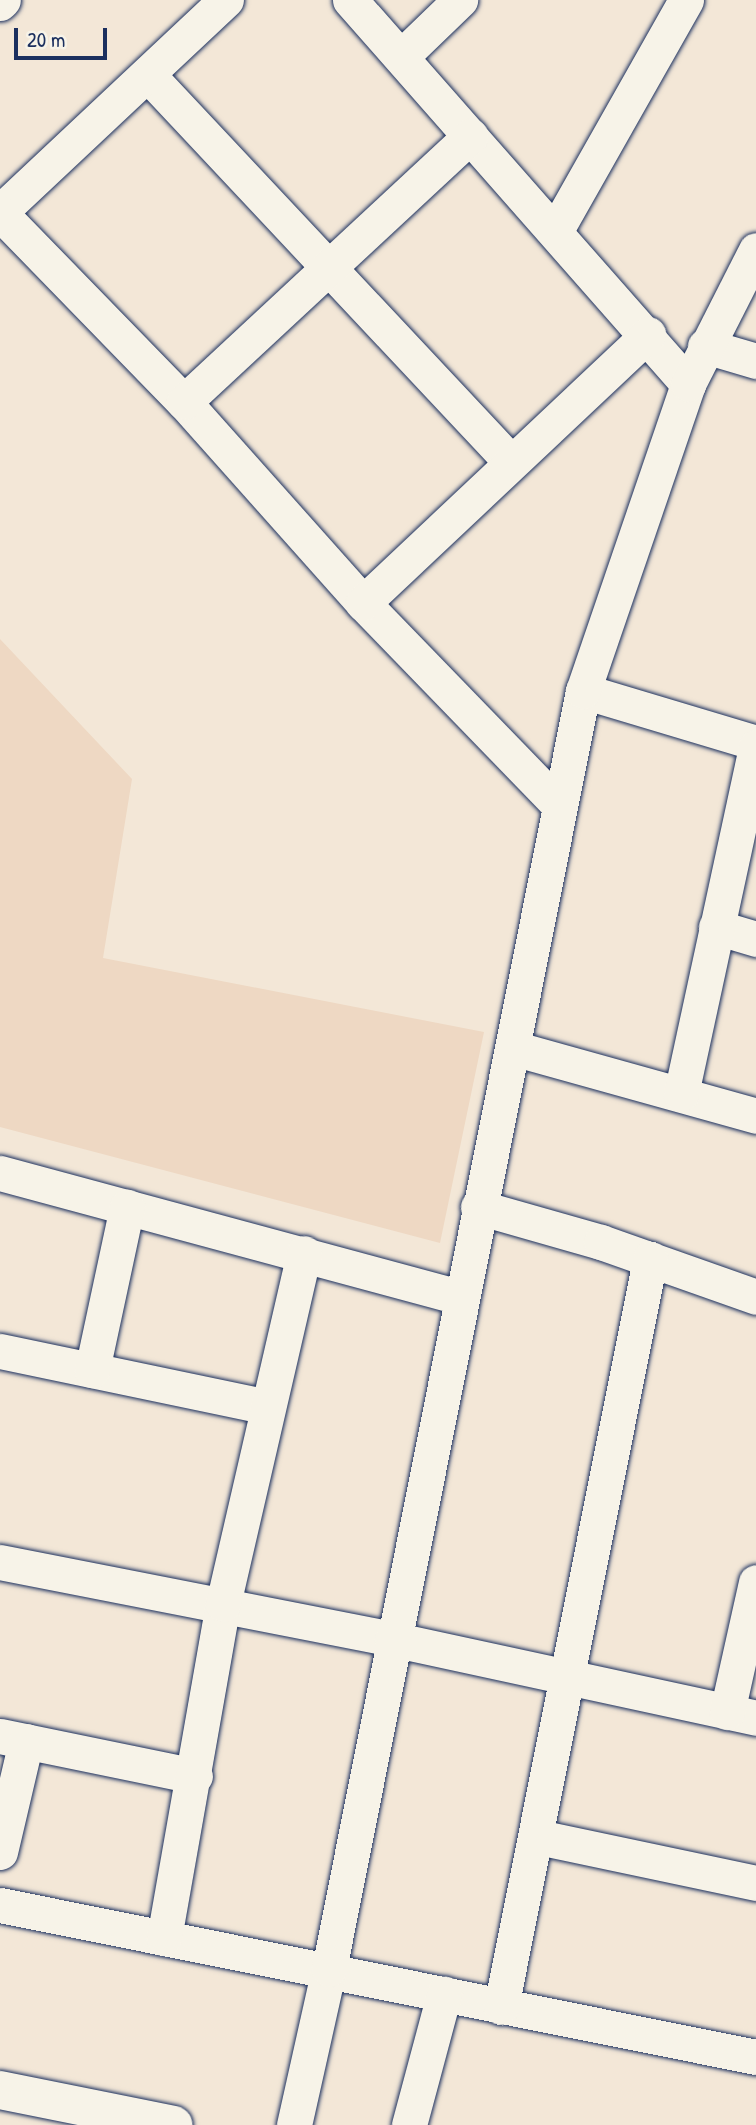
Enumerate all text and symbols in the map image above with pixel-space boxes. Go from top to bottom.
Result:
scale bar [18,14,110,58]
text: 20 m [27,25,65,54]

